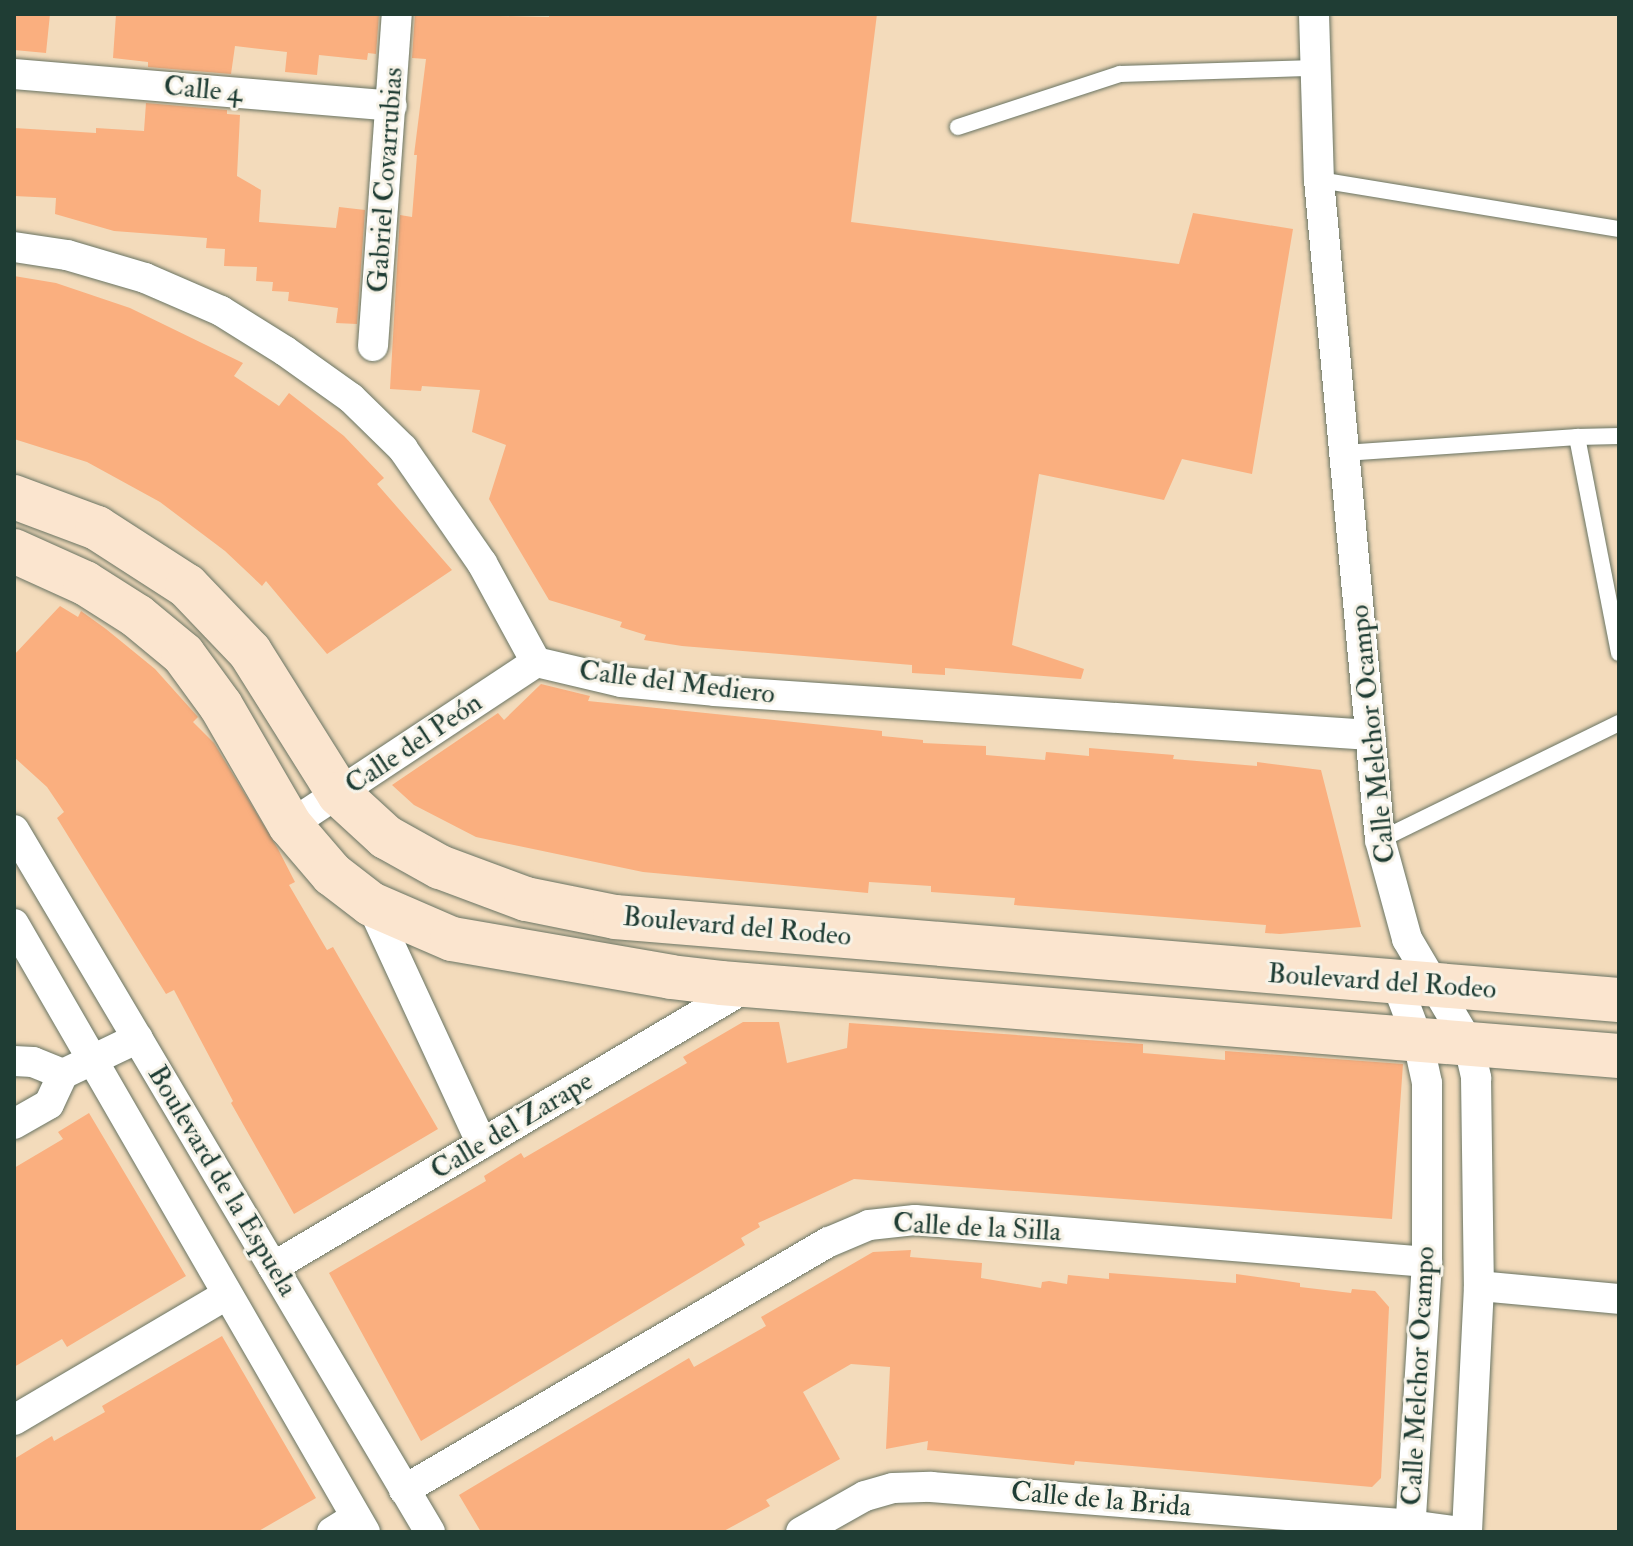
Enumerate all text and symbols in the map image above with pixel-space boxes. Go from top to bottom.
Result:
street label: Gabriel Covarrubias [361,66,411,294]
street label: Calle 4 [162,70,244,110]
street label: Calle Melchor Ocampo [1343,603,1403,865]
street label: Calle del Mediero [577,654,777,712]
street label: Calle del Peón [339,686,489,802]
street label: Boulevard del Rodeo [621,900,853,954]
street label: Boulevard del Rodeo [1266,957,1498,1007]
street label: Boulevard de la Espuela [140,1060,304,1302]
street label: Calle del Zarape [425,1065,599,1187]
street label: Calle de la Silla [892,1207,1062,1249]
street label: Calle Melchor Ocampo [1395,1245,1443,1507]
street label: Calle de la Brida [1009,1475,1193,1525]

